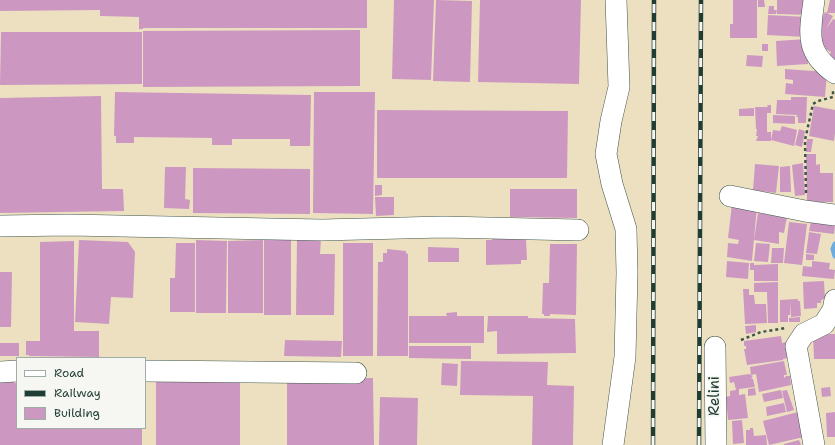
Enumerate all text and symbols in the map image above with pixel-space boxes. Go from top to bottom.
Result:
legend [16,357,146,429]
text: Road [54,365,84,381]
street label: Relini [706,376,724,416]
text: Railway [54,385,101,401]
text: Building [54,405,100,421]

